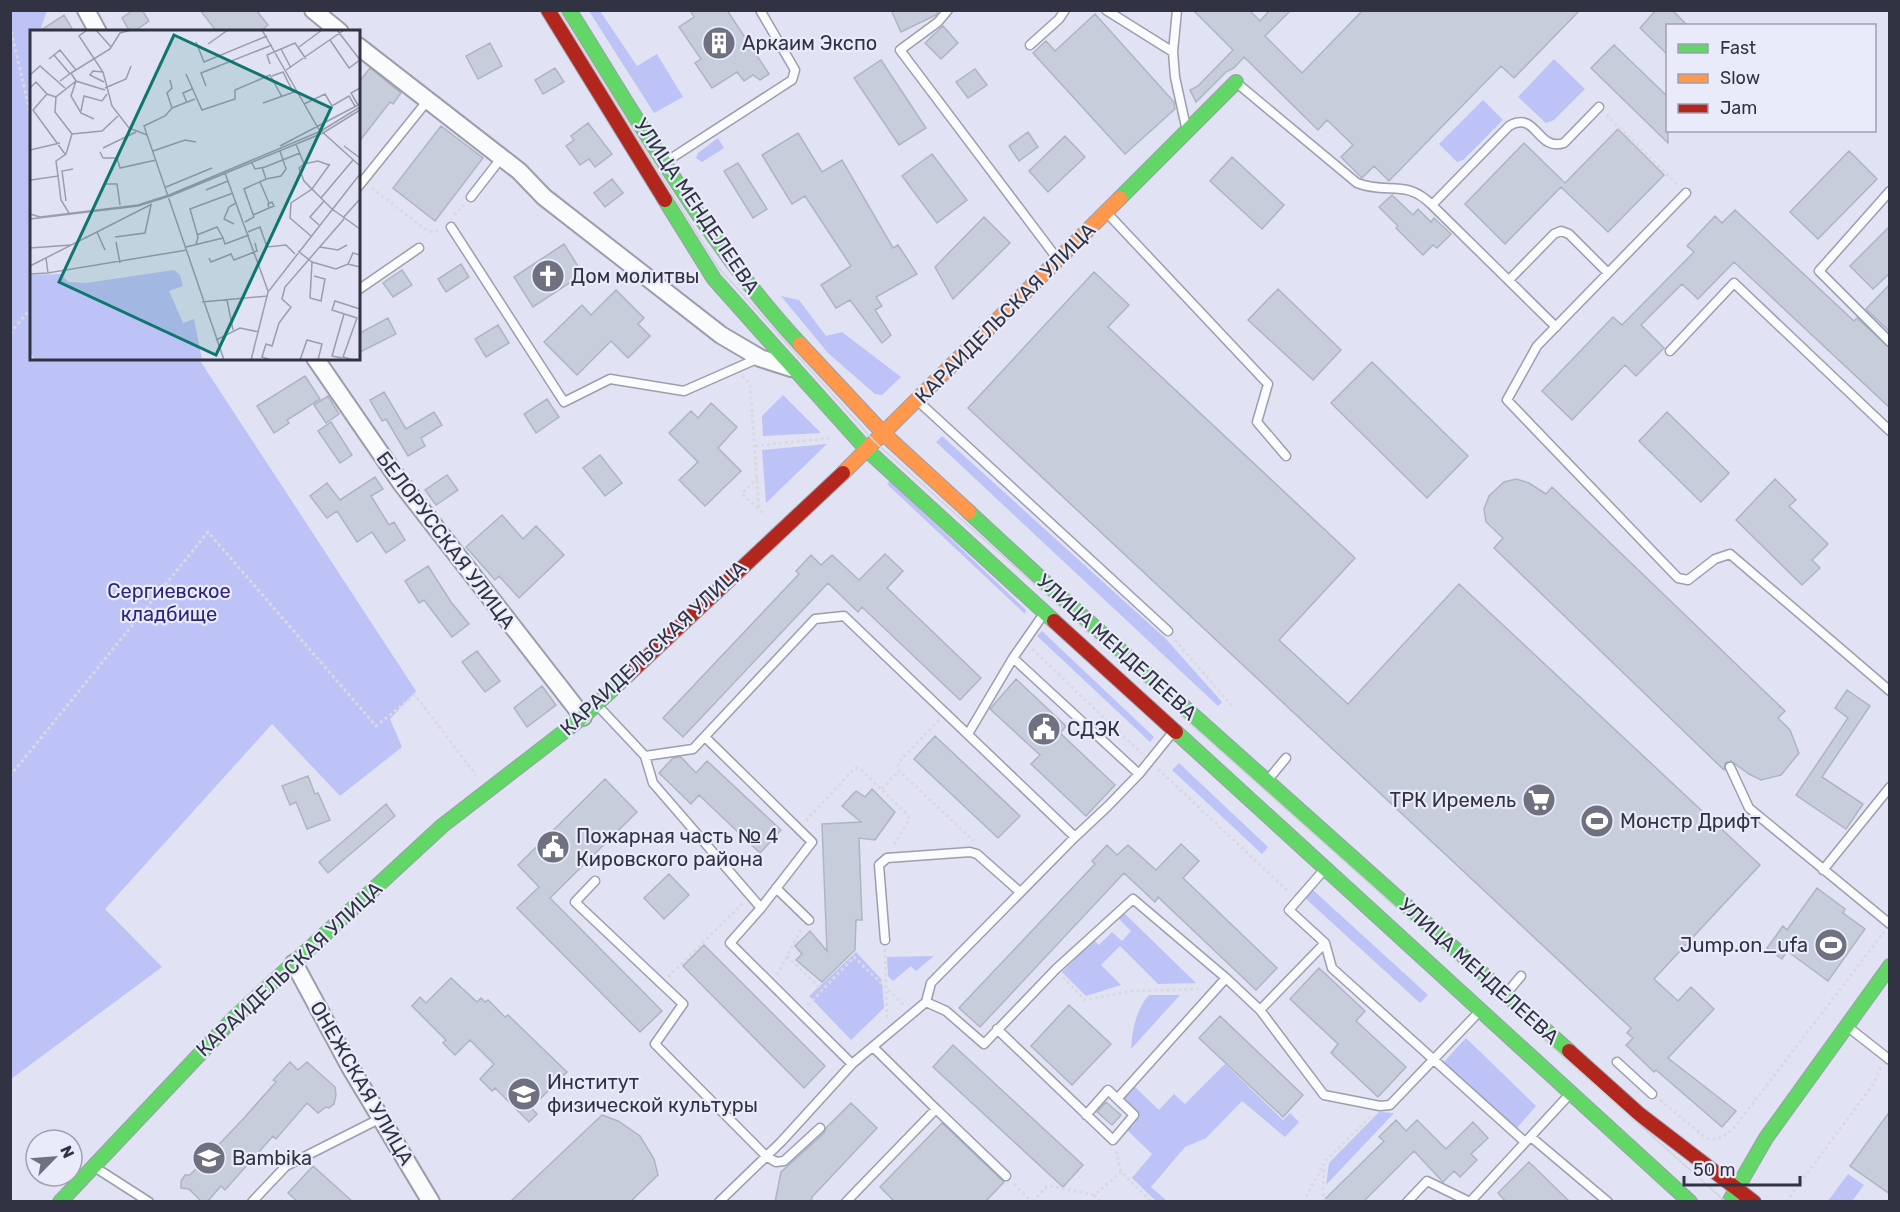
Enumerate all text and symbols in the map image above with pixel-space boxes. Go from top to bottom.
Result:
legend [1666,24,1876,132]
building icon: Аркаим Экспо [701,25,737,61]
inset map [30,30,360,360]
place label: Аркаим Экспо [742,31,877,55]
text: Fast [1720,37,1756,59]
text: Slow [1720,67,1760,89]
text: Jam [1720,97,1757,119]
street label: УЛИЦА МЕНДЕЛЕЕВА [629,114,765,298]
street label: КАРАИДЕЛЬСКАЯ УЛИЦА [910,218,1100,408]
church icon: Дом молитвы [530,258,566,294]
place label: Дом молитвы [571,264,700,288]
street label: БЕЛОРУССКАЯ УЛИЦА [371,446,521,634]
street label: КАРАИДЕЛЬСКАЯ УЛИЦА [555,555,751,741]
street label: УЛИЦА МЕНДЕЛЕЕВА [1032,569,1202,725]
park label: Сергиевское кладбище [107,579,231,626]
public building icon: СДЭК [1026,711,1062,747]
place label: СДЭК [1067,717,1120,741]
supermarket icon: ТРК Иремель [1521,782,1557,818]
place label: ТРК Иремель [1390,788,1516,812]
sports icon: Монстр Дрифт [1579,803,1615,839]
place label: Монстр Дрифт [1620,809,1760,833]
place label: Пожарная часть № 4 Кировского района [576,824,778,871]
public building icon: Пожарная часть № 4 Кировского района [535,829,571,865]
street label: КАРАИДЕЛЬСКАЯ УЛИЦА [191,876,387,1062]
street label: УЛИЦА МЕНДЕЛЕЕВА [1394,893,1564,1049]
sports icon: Jump.on_ufa [1813,927,1849,963]
place label: Jump.on_ufa [1680,933,1808,957]
street label: ОНЕЖСКАЯ УЛИЦА [305,997,419,1169]
place label: Институт физической культуры [547,1070,758,1117]
school or university icon: Институт физической культуры [506,1076,542,1112]
north arrow [24,1128,84,1188]
school or university icon: Bambika [191,1140,227,1176]
text: N [56,1143,78,1161]
place label: Bambika [232,1146,312,1170]
scale bar [1684,1149,1800,1187]
text: 50 m [1693,1159,1736,1181]

